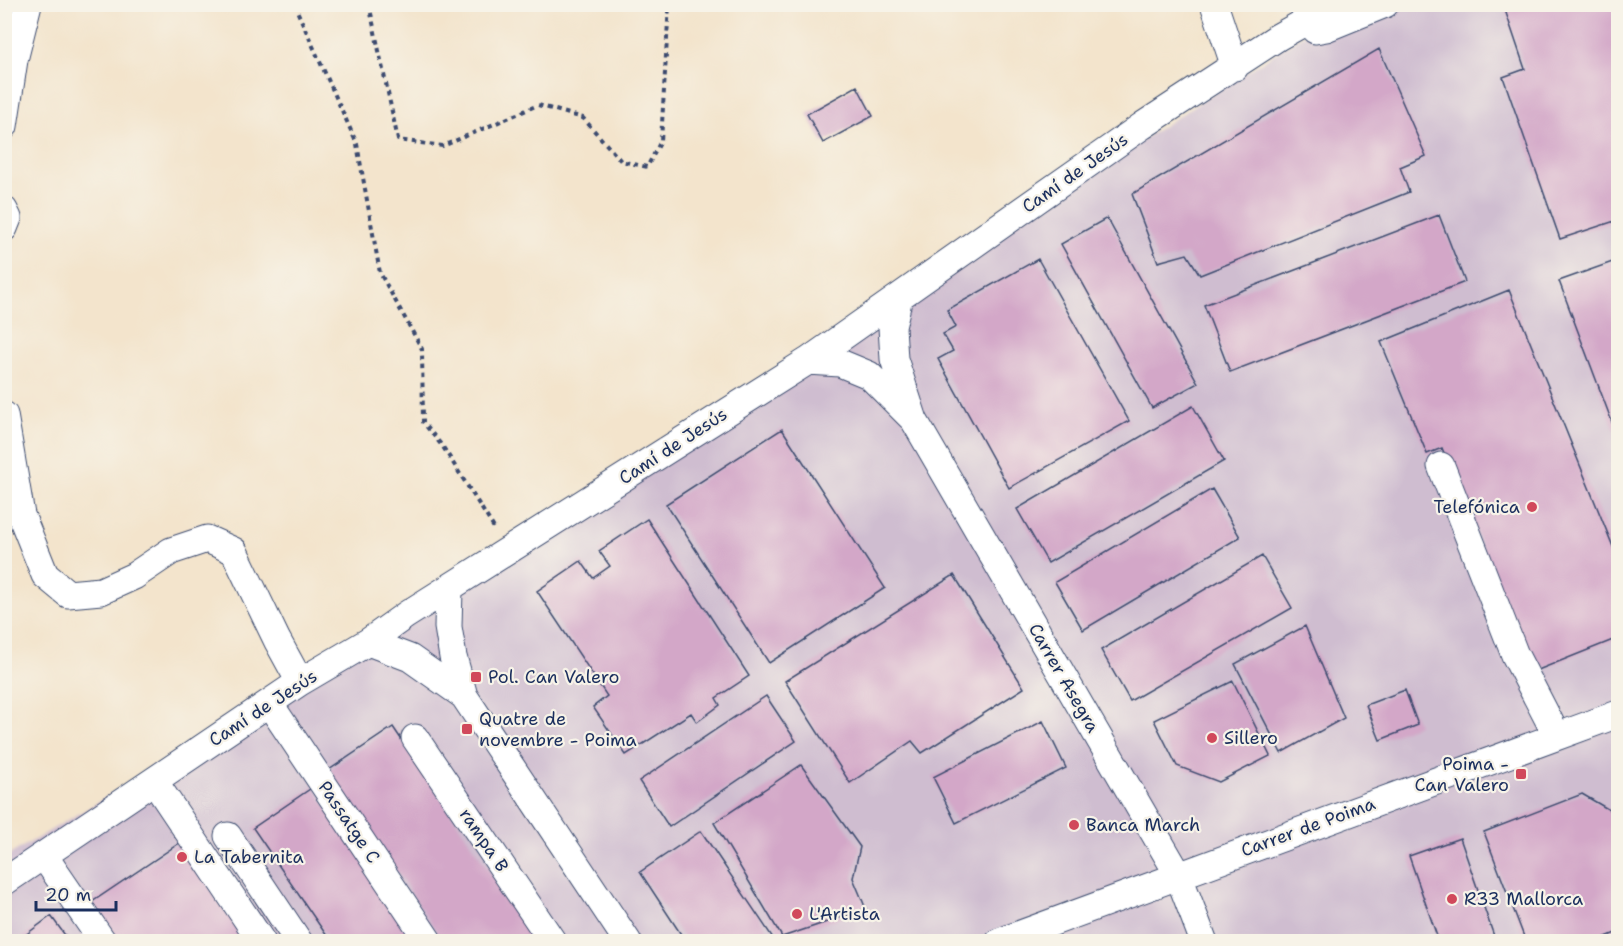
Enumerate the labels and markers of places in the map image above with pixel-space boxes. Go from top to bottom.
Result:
place label: Telefónica [1433,495,1520,519]
marker: Telefónica [1525,500,1539,514]
place label: Pol. Can Valero [488,665,619,689]
marker: Pol. Can Valero [469,670,483,684]
place label: Quatre de novembre - Poima [479,707,637,752]
marker: Quatre de novembre - Poima [460,722,474,736]
place label: Sillero [1224,726,1278,750]
marker: Sillero [1205,731,1219,745]
place label: Poima - Can Valero [1415,752,1509,797]
marker: Poima - Can Valero [1514,767,1528,781]
place label: Banca March [1086,813,1200,837]
marker: Banca March [1067,818,1081,832]
place label: La Tabernita [194,845,304,869]
marker: La Tabernita [175,850,189,864]
place label: R33 Mallorca [1464,887,1583,911]
marker: R33 Mallorca [1445,892,1459,906]
place label: L'Artista [809,902,880,926]
marker: L'Artista [790,907,804,921]

